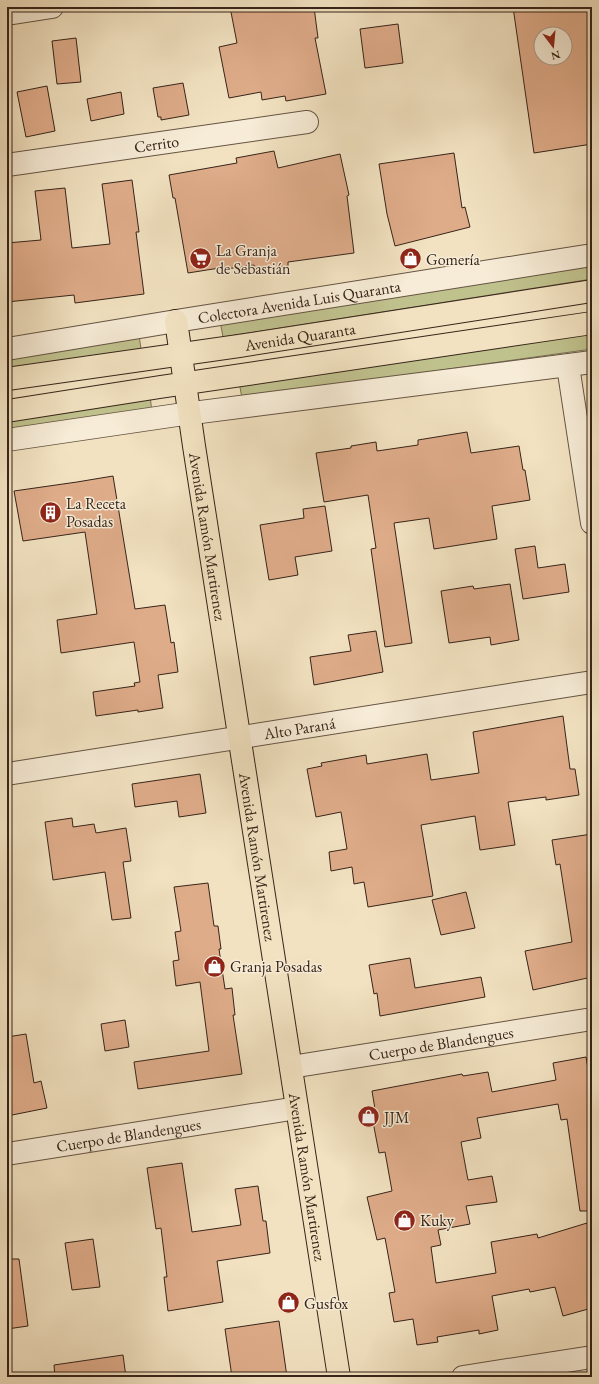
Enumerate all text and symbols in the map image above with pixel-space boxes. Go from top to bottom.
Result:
north arrow [533,26,573,66]
text: N [549,48,562,64]
street label: Cerrito [133,130,180,157]
place label: La Granja de Sebastián [216,240,291,279]
supermarket icon: La Granja de Sebastián [188,246,214,272]
shop icon: Gomería [398,246,424,272]
place label: Gomería [426,249,481,270]
street label: Colectora Avenida Luis Quaranta [196,275,403,328]
street label: Avenida Quaranta [242,317,357,356]
street label: Avenida Ramón Martirenez [185,450,232,622]
place label: La Receta Posadas [66,493,127,532]
building icon: La Receta Posadas [37,499,63,525]
street label: Alto Paraná [261,712,337,744]
street label: Avenida Ramón Martirenez [234,770,281,942]
shop icon: Granja Posadas [202,953,228,979]
place label: Granja Posadas [230,956,322,977]
street label: Cuerpo de Blandengues [367,1021,515,1065]
street label: Avenida Ramón Martirenez [284,1090,331,1262]
shop icon: JJM [356,1104,382,1130]
place label: JJM [382,1107,409,1128]
street label: Cuerpo de Blandengues [55,1113,202,1157]
shop icon: Kuky [391,1207,417,1233]
place label: Kuky [420,1210,455,1231]
shop icon: Gusfox [276,1290,302,1316]
place label: Gusfox [304,1293,348,1314]

